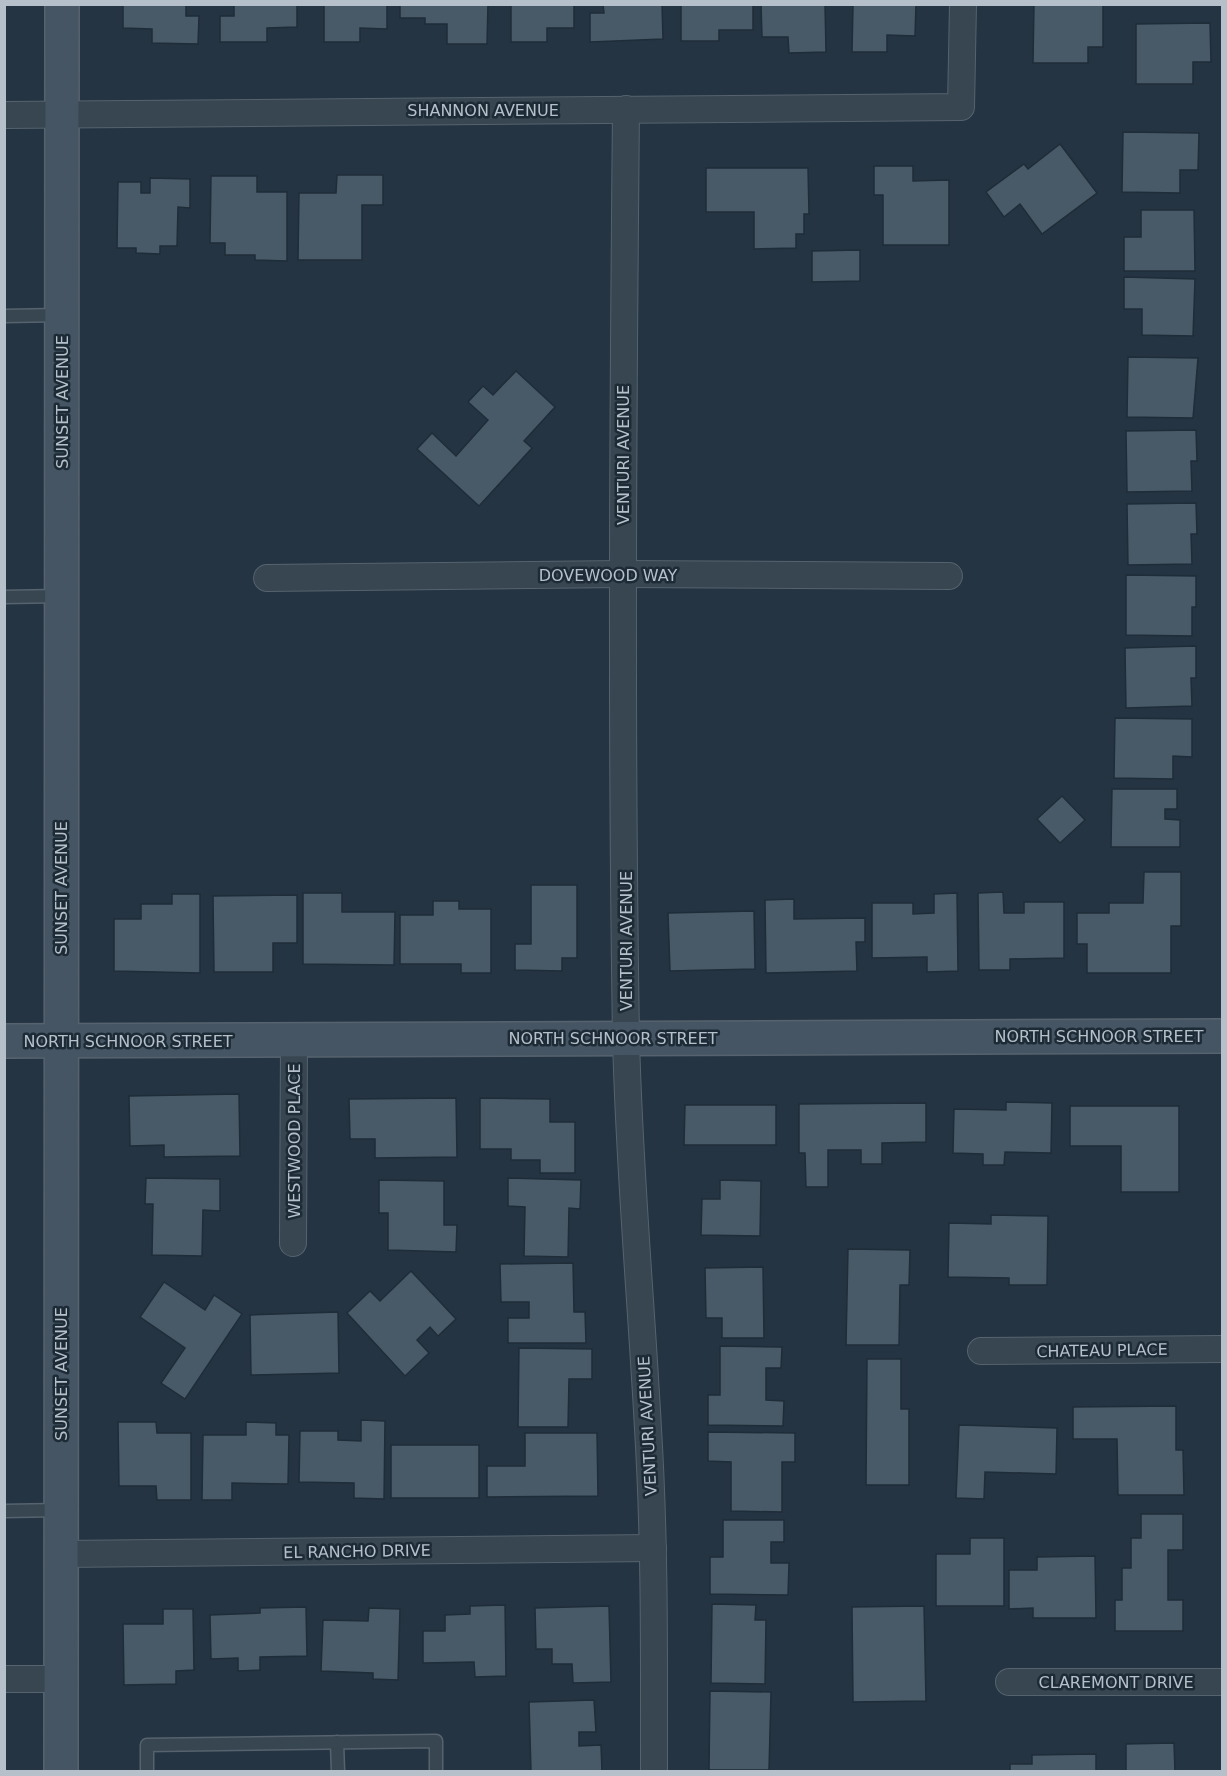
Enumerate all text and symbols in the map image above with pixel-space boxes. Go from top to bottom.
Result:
street label: SHANNON AVENUE [407,101,559,120]
street label: SUNSET AVENUE [53,335,72,469]
street label: VENTURI AVENUE [614,385,633,525]
street label: DOVEWOOD WAY [539,566,677,585]
street label: SUNSET AVENUE [52,821,71,955]
street label: VENTURI AVENUE [617,871,636,1011]
street label: NORTH SCHNOOR STREET [994,1027,1204,1046]
street label: NORTH SCHNOOR STREET [508,1029,718,1048]
street label: NORTH SCHNOOR STREET [23,1032,233,1051]
street label: WESTWOOD PLACE [285,1063,304,1219]
street label: SUNSET AVENUE [52,1307,71,1441]
street label: CHATEAU PLACE [1036,1340,1168,1361]
street label: VENTURI AVENUE [634,1355,661,1496]
street label: EL RANCHO DRIVE [283,1541,431,1562]
street label: CLAREMONT DRIVE [1038,1673,1194,1692]

